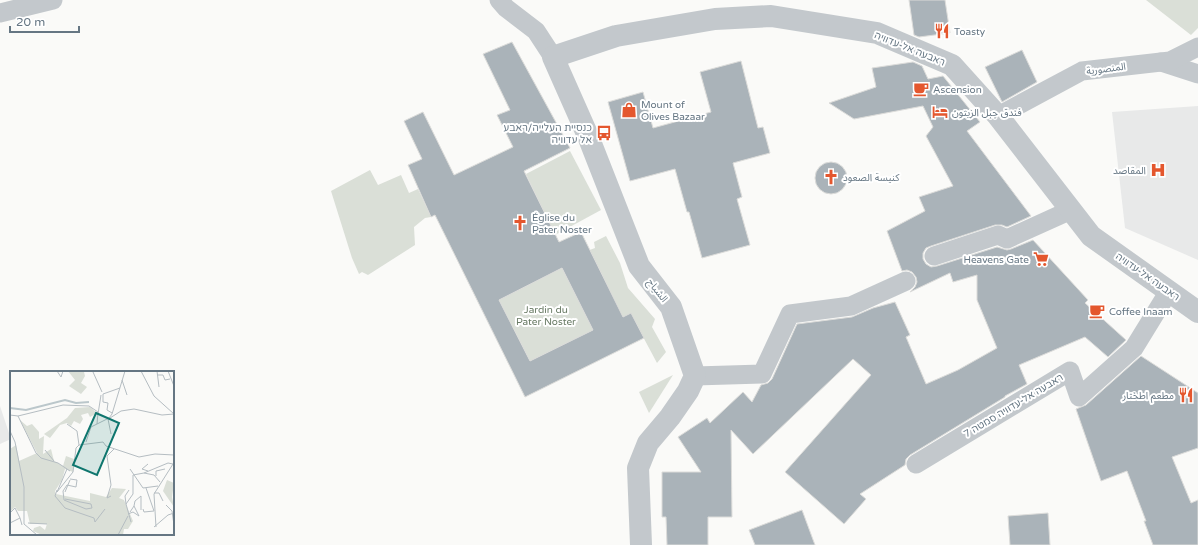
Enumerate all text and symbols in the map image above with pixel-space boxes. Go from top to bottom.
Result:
scale bar [10,8,79,34]
text: 20 m [16,15,45,29]
restaurant icon: Toasty [933,22,951,40]
place label: Toasty [954,26,986,38]
street label: ראבעה אל-עדוויה [872,29,947,69]
street label: المنصورية [1086,61,1127,77]
cafe icon: Ascension [912,80,930,98]
place label: Ascension [933,84,982,96]
place label: Mount of Olives Bazaar [641,99,705,123]
shop icon: Mount of Olives Bazaar [620,101,638,119]
hotel icon: فندق جبل الزيتون [931,103,949,121]
place label: فندق جبل الزيتون [952,107,1022,119]
place label: כנסיית העלייה/ראבע אל עדוויה [503,122,592,146]
bus stop icon: כנסיית העלייה/ראבע אל עדוויה [595,124,613,142]
hospital icon: المقاصد [1149,161,1167,179]
place label: المقاصد [1113,165,1146,177]
church icon: كنيسة الصعود [822,168,840,186]
place label: كنيسة الصعود [843,172,900,184]
place label: Église du Pater Noster [532,212,592,236]
church icon: Église du Pater Noster [511,214,529,232]
supermarket icon: Heavens Gate [1032,250,1050,268]
street label: ראבעה אל-עדוויה [1113,250,1182,303]
place label: Heavens Gate [964,254,1029,266]
street label: الشياح [644,276,670,305]
cafe icon: Coffee Inaam [1088,302,1106,320]
park label: Jardin du Pater Noster [516,304,576,328]
place label: Coffee Inaam [1109,306,1172,318]
inset map [10,371,174,535]
street label: ראבעה אל-עדוויה סמטה 7 [962,371,1065,440]
restaurant icon: مطعم اطختار [1177,386,1195,404]
place label: مطعم اطختار [1121,390,1174,403]

